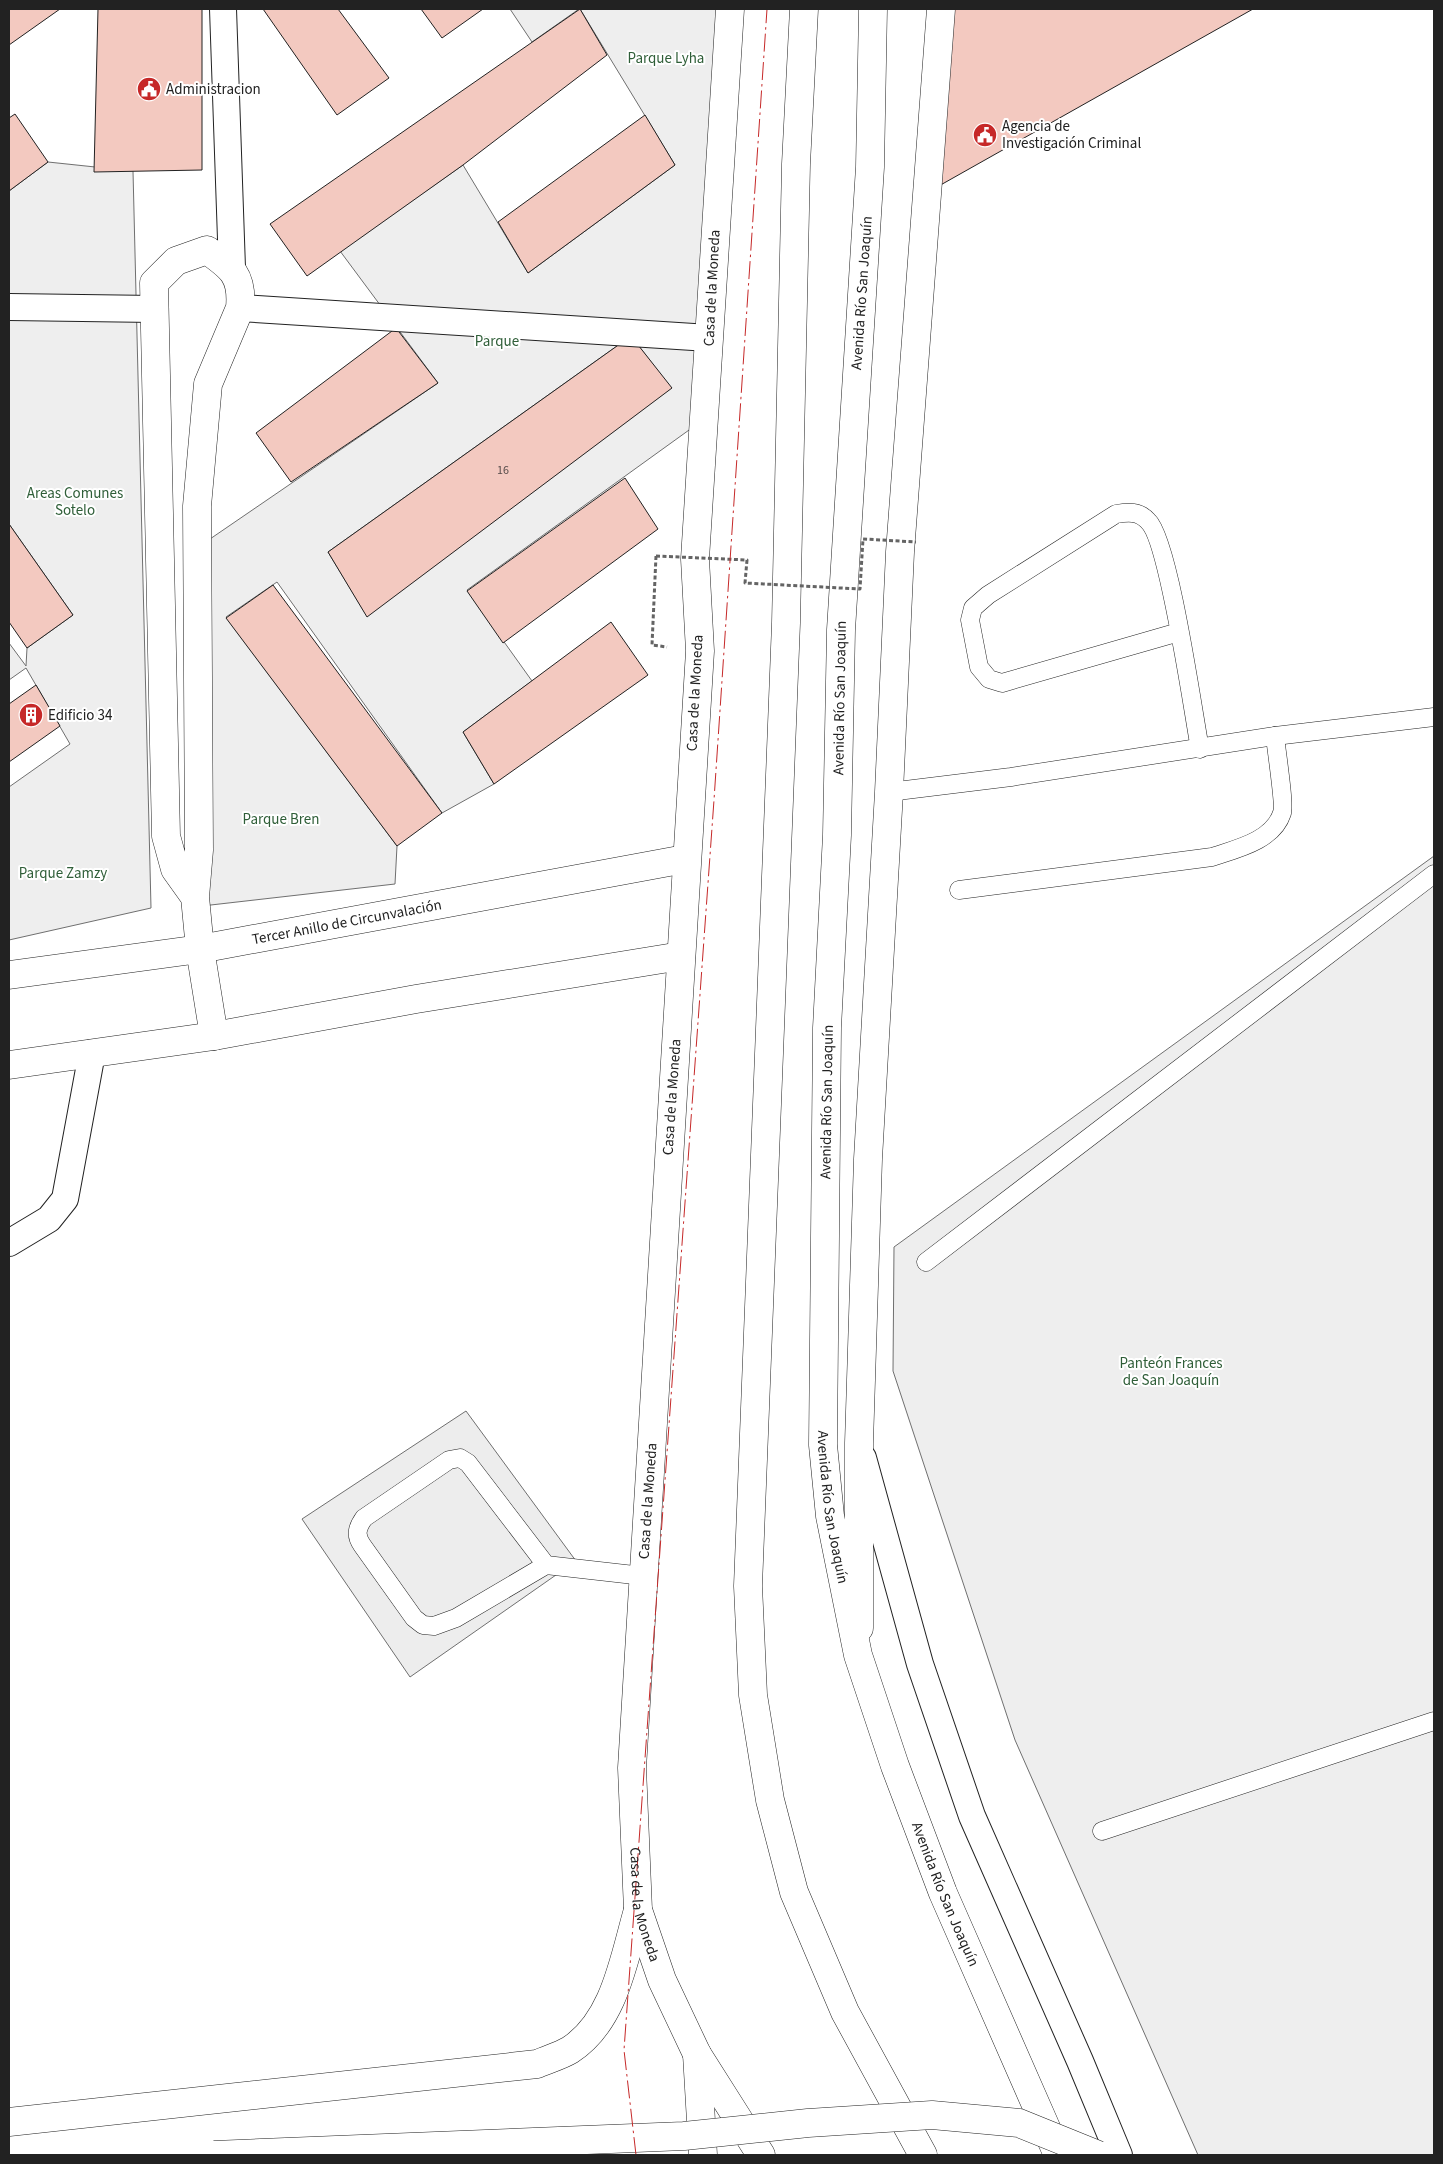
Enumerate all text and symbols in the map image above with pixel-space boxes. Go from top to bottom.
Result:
park label: Parque Lyha [628,48,704,69]
public building icon: Administracion [136,76,162,102]
place label: Administracion [166,79,261,100]
place label: Agencia de Investigación Criminal [1002,116,1141,154]
public building icon: Agencia de Investigación Criminal [972,122,998,148]
street label: Avenida Río San Joaquín [846,215,878,371]
street label: Casa de la Moneda [698,229,726,347]
park label: Parque [475,331,519,352]
house number: 16 [497,462,509,479]
park label: Areas Comunes Sotelo [27,483,123,521]
street label: Avenida Río San Joaquín [828,621,852,775]
street label: Casa de la Moneda [681,634,709,752]
building icon: Edificio 34 [18,702,44,728]
place label: Edificio 34 [48,705,113,726]
park label: Parque Bren [243,809,319,830]
park label: Parque Zamzy [19,863,107,884]
street label: Tercer Anillo de Circunvalación [250,894,443,950]
street label: Avenida Río San Joaquín [815,1025,839,1179]
street label: Casa de la Moneda [657,1038,687,1156]
park label: Panteón Frances de San Joaquín [1119,1353,1223,1391]
street label: Avenida Río San Joaquín [812,1430,854,1585]
street label: Casa de la Moneda [633,1442,663,1560]
street label: Avenida Río San Joaquín [906,1819,984,1970]
street label: Casa de la Moneda [625,1847,665,1964]

